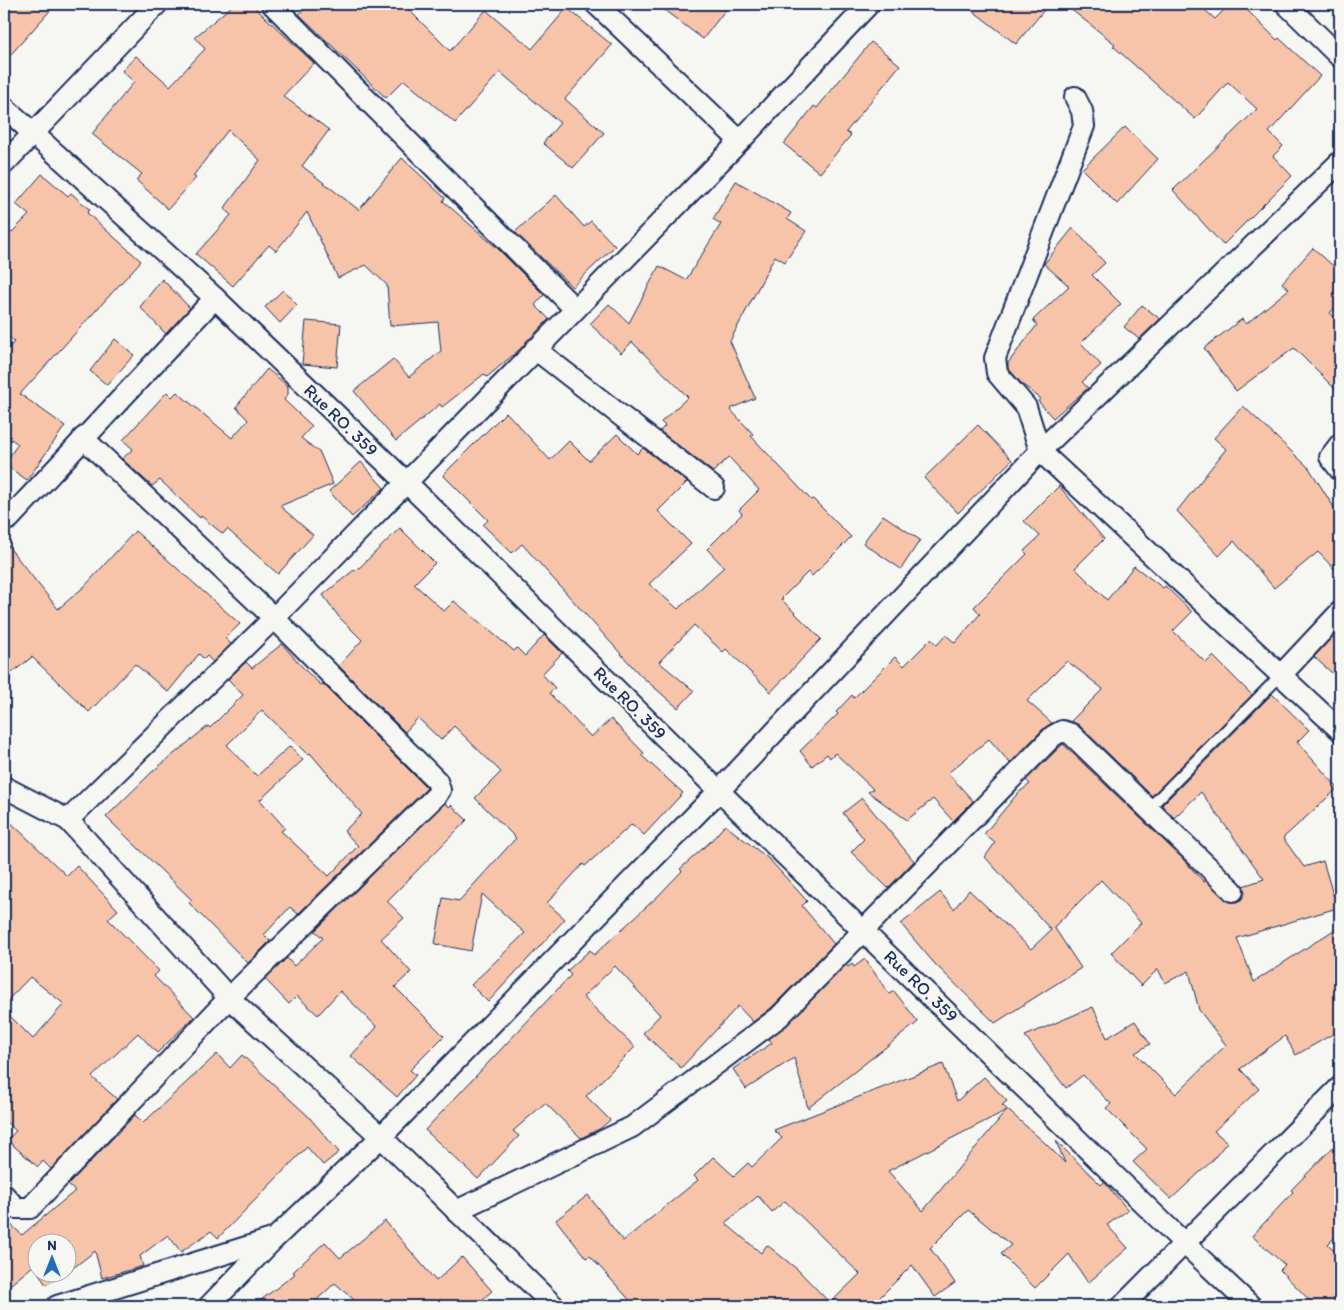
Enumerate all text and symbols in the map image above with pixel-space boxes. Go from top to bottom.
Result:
street label: Rue RO. 359 [299,379,383,461]
street label: Rue RO. 359 [589,662,671,744]
street label: Rue RO. 359 [879,945,963,1027]
north arrow [28,1232,78,1282]
text: N [47,1237,57,1254]

